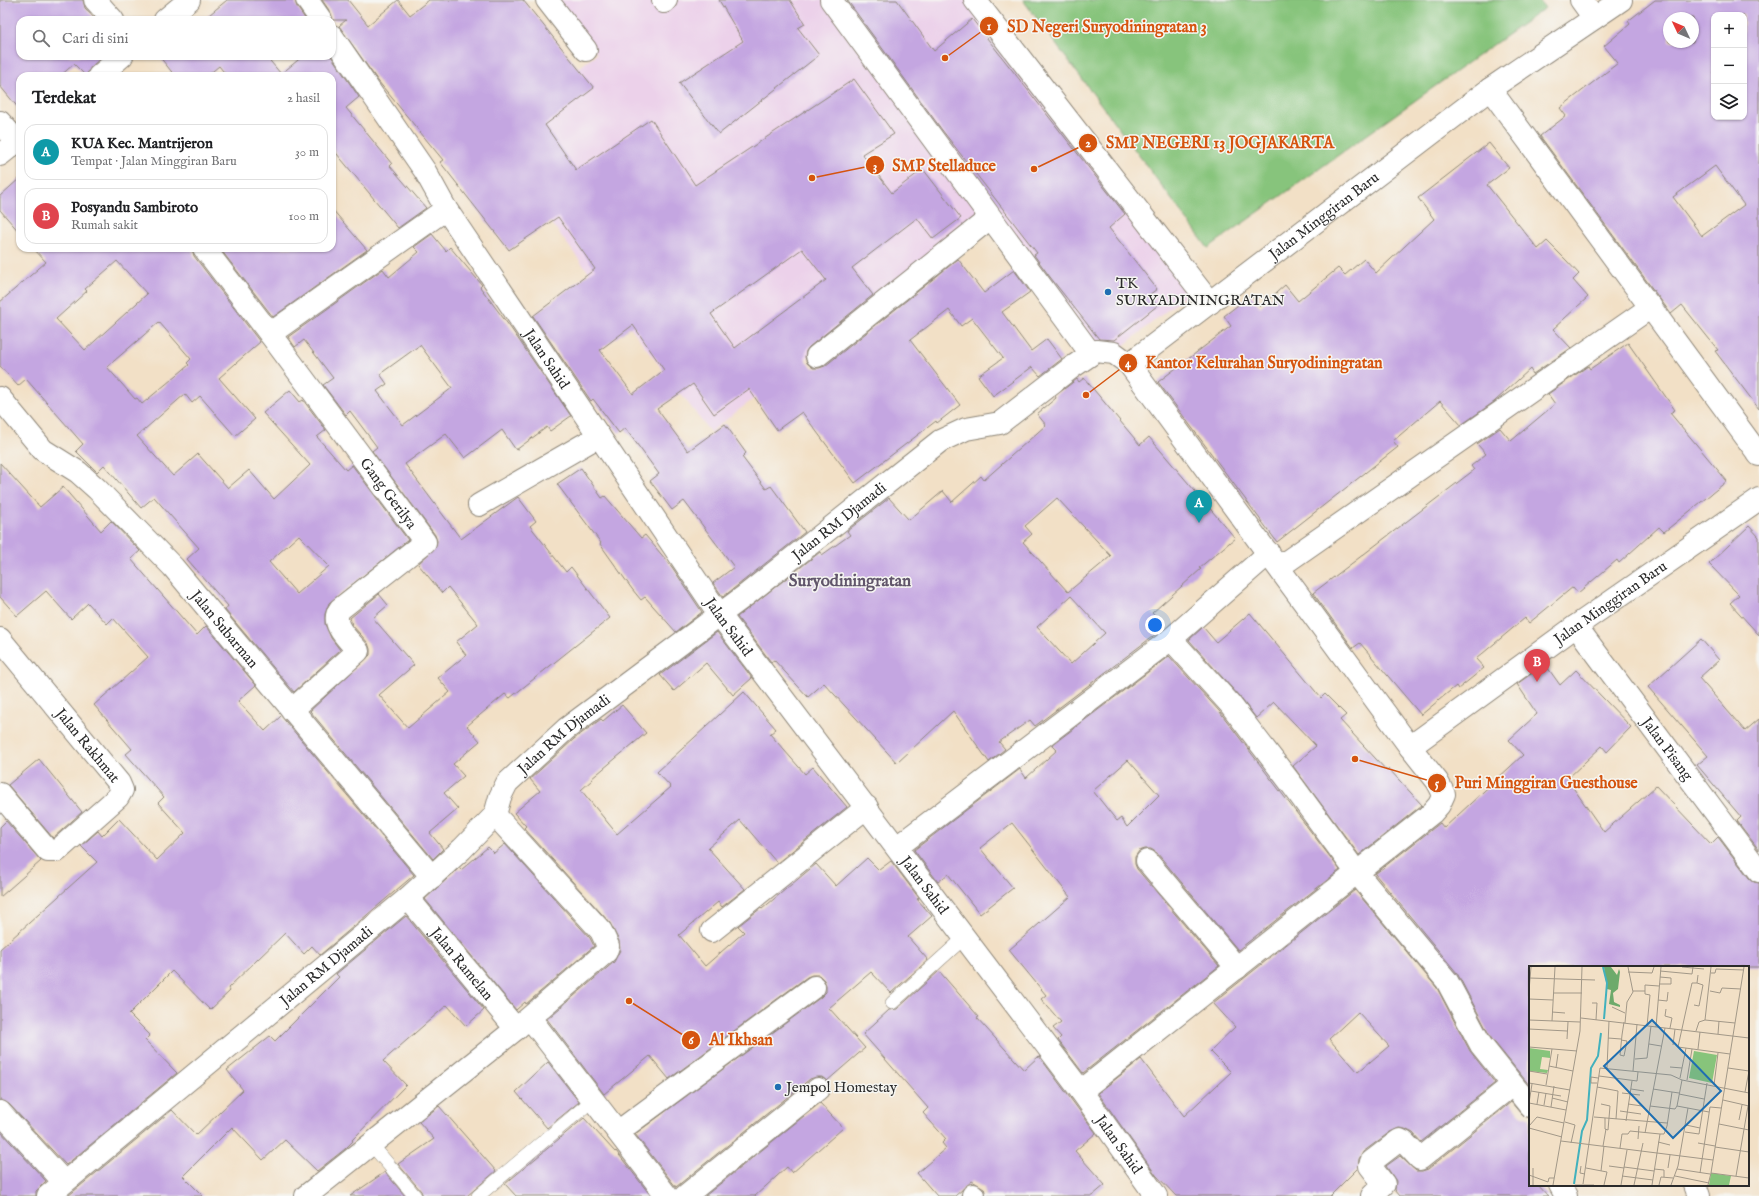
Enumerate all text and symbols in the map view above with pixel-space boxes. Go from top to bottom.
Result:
callout: SD Negeri Suryodiningratan 3 [979,12,1214,40]
north arrow [1663,12,1699,48]
map controls [1711,12,1747,120]
button: + [1711,12,1747,48]
search box [16,16,336,60]
text: SD Negeri Suryodiningratan 3 [1007,18,1207,38]
text: 1 [987,19,992,34]
icon: search [30,27,52,49]
text: Cari di sini [62,29,129,48]
button: − [1711,48,1747,84]
button: layers [1711,84,1747,120]
text: Terdekat [32,88,96,109]
text: 2 hasil [287,90,320,107]
callout: SMP NEGERI 13 JOGJAKARTA [1078,129,1342,157]
text: KUA Kec. Mantrijeron [71,134,213,153]
text: SMP NEGERI 13 JOGJAKARTA [1106,134,1335,154]
text: 2 [1085,136,1091,151]
text: A [42,144,50,161]
text: 30 m [295,144,319,161]
callout: SMP Stelladuce [865,151,1004,179]
text: Tempat · Jalan Minggiran Baru [71,153,237,170]
text: SMP Stelladuce [892,157,997,177]
text: 3 [873,159,877,174]
street label: Jalan Minggiran Baru [1264,168,1383,265]
text: Posyandu Sambiroto [71,198,198,217]
text: B [42,208,50,225]
text: 100 m [289,208,319,225]
text: Rumah sakit [71,217,138,234]
place label: TK SURYADININGRATAN [1116,274,1285,310]
marker: TK SURYADININGRATAN [1103,287,1113,297]
street label: Jalan Sahid [518,324,574,393]
callout: Kantor Kelurahan Suryodiningratan [1118,349,1391,377]
text: Kantor Kelurahan Suryodiningratan [1145,354,1383,374]
text: 4 [1125,356,1132,371]
street label: Gang Gerilya [356,454,421,533]
street label: Jalan RM Djamadi [787,478,890,566]
pin: A [1186,490,1212,523]
street label: Jalan Minggiran Baru [1549,557,1671,650]
district label: Suryodiningratan [789,571,911,592]
street label: Jalan Subarman [185,585,262,672]
street label: Jalan Sahid [700,592,757,661]
your location [1145,615,1165,635]
pin: B [1524,649,1550,682]
street label: Jalan RM Djamadi [512,690,614,780]
street label: Jalan Rakhmat [50,703,124,787]
street label: Jalan Pisang [1636,712,1698,785]
callout: Puri Minggiran Guesthouse [1427,769,1646,797]
text: Puri Minggiran Guesthouse [1454,774,1638,794]
text: 5 [1435,776,1440,791]
street label: Jalan Sahid [895,851,953,919]
street label: Jalan RM Djamadi [275,922,377,1011]
street label: Jalan Ramelan [425,922,497,1004]
inset map [1529,966,1749,1186]
callout: Al Ikhsan [681,1026,781,1054]
text: Al Ikhsan [708,1031,773,1051]
text: 6 [688,1033,694,1048]
place label: Jempol Homestay [784,1078,898,1097]
marker: Jempol Homestay [773,1082,783,1092]
street label: Jalan Sahid [1090,1110,1147,1179]

